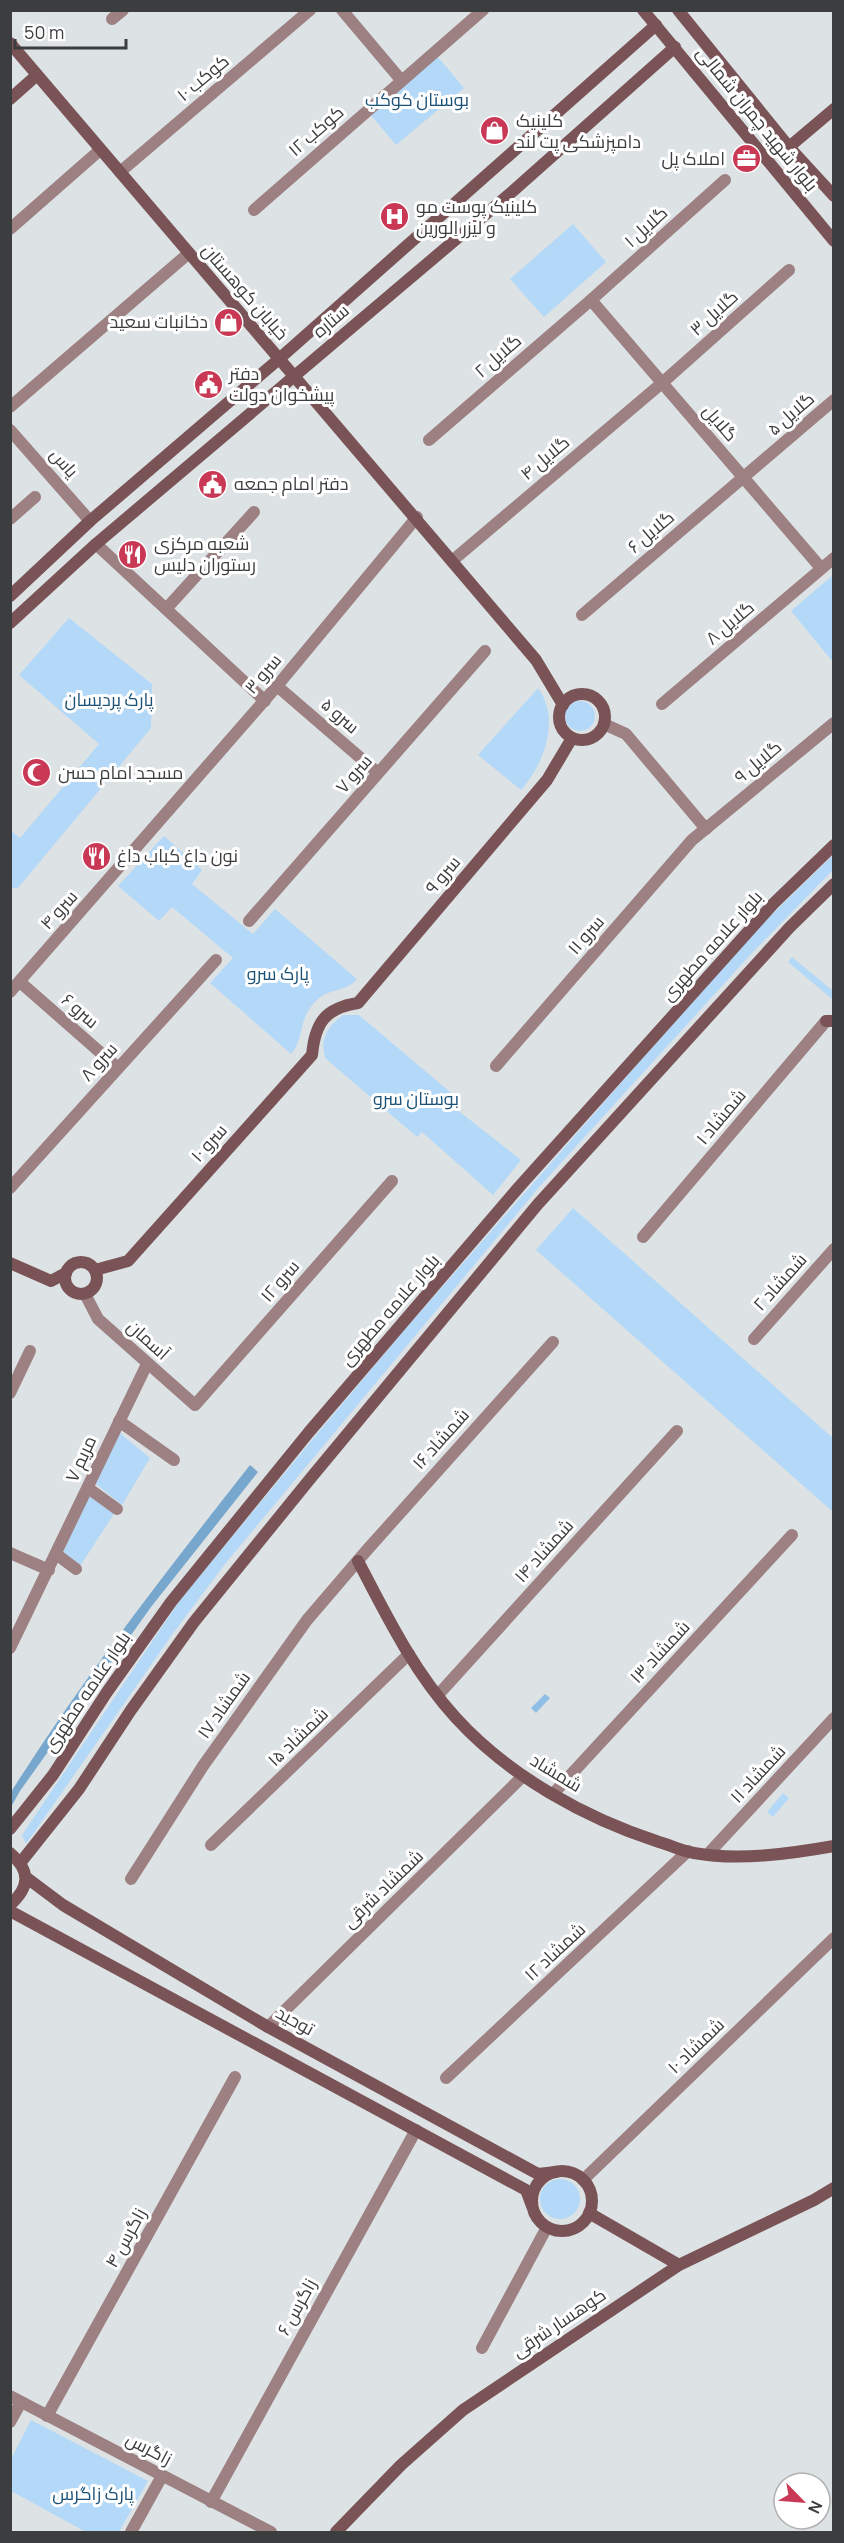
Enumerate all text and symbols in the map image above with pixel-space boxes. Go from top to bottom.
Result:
scale bar [15,12,126,50]
text: 50 m [24,20,64,44]
street label: بلوار شهید چمران شمالی [691,41,824,197]
street label: کوکب ۱۰ [171,48,234,106]
park label: بوستان کوکب [365,87,469,111]
street label: کوکب ۱۲ [282,99,348,161]
place label: کلینیک دامپزشکی پت لند [516,108,641,154]
shop icon: کلینیک دامپزشکی پت لند [479,115,511,147]
office icon: املاک پل [730,143,762,175]
place label: املاک پل [661,146,725,171]
place label: کلینیک پوست مو و لیزر اِلورین [416,194,537,239]
street label: گلایل ۱ [618,200,672,252]
hospital icon: کلینیک پوست مو و لیزر اِلورین [379,201,411,233]
street label: خیابان کوهستان [197,238,294,345]
street label: گلایل ۳ [684,284,743,340]
street label: ستاره [307,298,354,343]
shop icon: دخانبات سعید [213,306,245,338]
place label: دخانبات سعید [110,309,208,333]
street label: گلایل ۲ [469,328,526,382]
place label: دفتر پیشخوان دولت [228,361,335,407]
public building icon: دفتر پیشخوان دولت [192,368,224,400]
street label: گلایل ۵ [762,386,819,440]
street label: گلایل [698,399,743,446]
street label: گلایل ۴ [515,430,574,485]
street label: یاس [45,442,84,482]
public building icon: دفتر امام جمعه [197,468,229,500]
place label: دفتر امام جمعه [234,471,348,496]
street label: گلایل ۶ [622,505,679,558]
place label: شعبه مرکزی رستوران دلیس [154,531,256,576]
restaurant icon: شعبه مرکزی رستوران دلیس [117,538,149,570]
street label: گلایل ۸ [700,595,759,650]
street label: سرو ۳ [238,648,286,699]
park label: پارک پردیسان [64,687,154,712]
street label: سرو ۵ [316,692,365,738]
street label: گلایل ۹ [729,735,786,788]
street label: سرو ۷ [330,749,377,798]
mosque icon: مسجد امام حسن [21,757,53,789]
place label: مسجد امام حسن [58,760,183,785]
restaurant icon: نون داغ کباب داغ [80,840,112,872]
place label: نون داغ کباب داغ [117,843,238,868]
street label: سرو ۹ [419,850,465,898]
street label: سرو ۴ [34,884,82,934]
street label: بلوار علامه مطهری [655,885,767,1006]
street label: سرو ۱۱ [562,910,609,959]
park label: پارک سرو [247,961,309,986]
street label: سرو ۶ [57,987,104,1033]
street label: سرو ۸ [74,1037,122,1086]
street label: شمشاد ۱ [690,1083,751,1149]
park label: بوستان سرو [373,1086,459,1110]
street label: سرو ۱۰ [185,1118,232,1167]
street label: شمشاد ۲ [747,1247,811,1315]
street label: بلوار علامه مطهری [334,1248,444,1370]
street label: سرو ۱۲ [254,1254,304,1307]
street label: آسمان [122,1314,175,1365]
street label: شمشاد ۱۶ [406,1403,474,1474]
street label: مریم ۷ [59,1432,102,1486]
street label: شمشاد ۱۴ [508,1513,578,1587]
street label: شمشاد ۱۳ [624,1615,695,1688]
street label: بلوار علامه مطهری [37,1626,135,1756]
street label: شمشاد ۱۷ [191,1666,255,1743]
street label: شمشاد ۱۵ [262,1701,333,1771]
street label: شمشاد ۱۱ [724,1739,790,1808]
street label: شمشاد [526,1747,587,1797]
street label: شمشاد شرقی [337,1844,428,1933]
street label: شمشاد ۱۲ [519,1917,590,1986]
street label: توحید [272,2000,319,2040]
street label: شمشاد ۱۰ [662,2012,729,2078]
street label: زاگرس ۴ [99,2203,151,2272]
street label: زاگرس ۶ [271,2274,321,2339]
street label: کوهسار شرقی [507,2282,610,2362]
street label: زاگرس [122,2426,177,2470]
north arrow [772,2471,832,2531]
park label: پارک زاگرس [52,2481,134,2506]
text: N [803,2497,828,2517]

